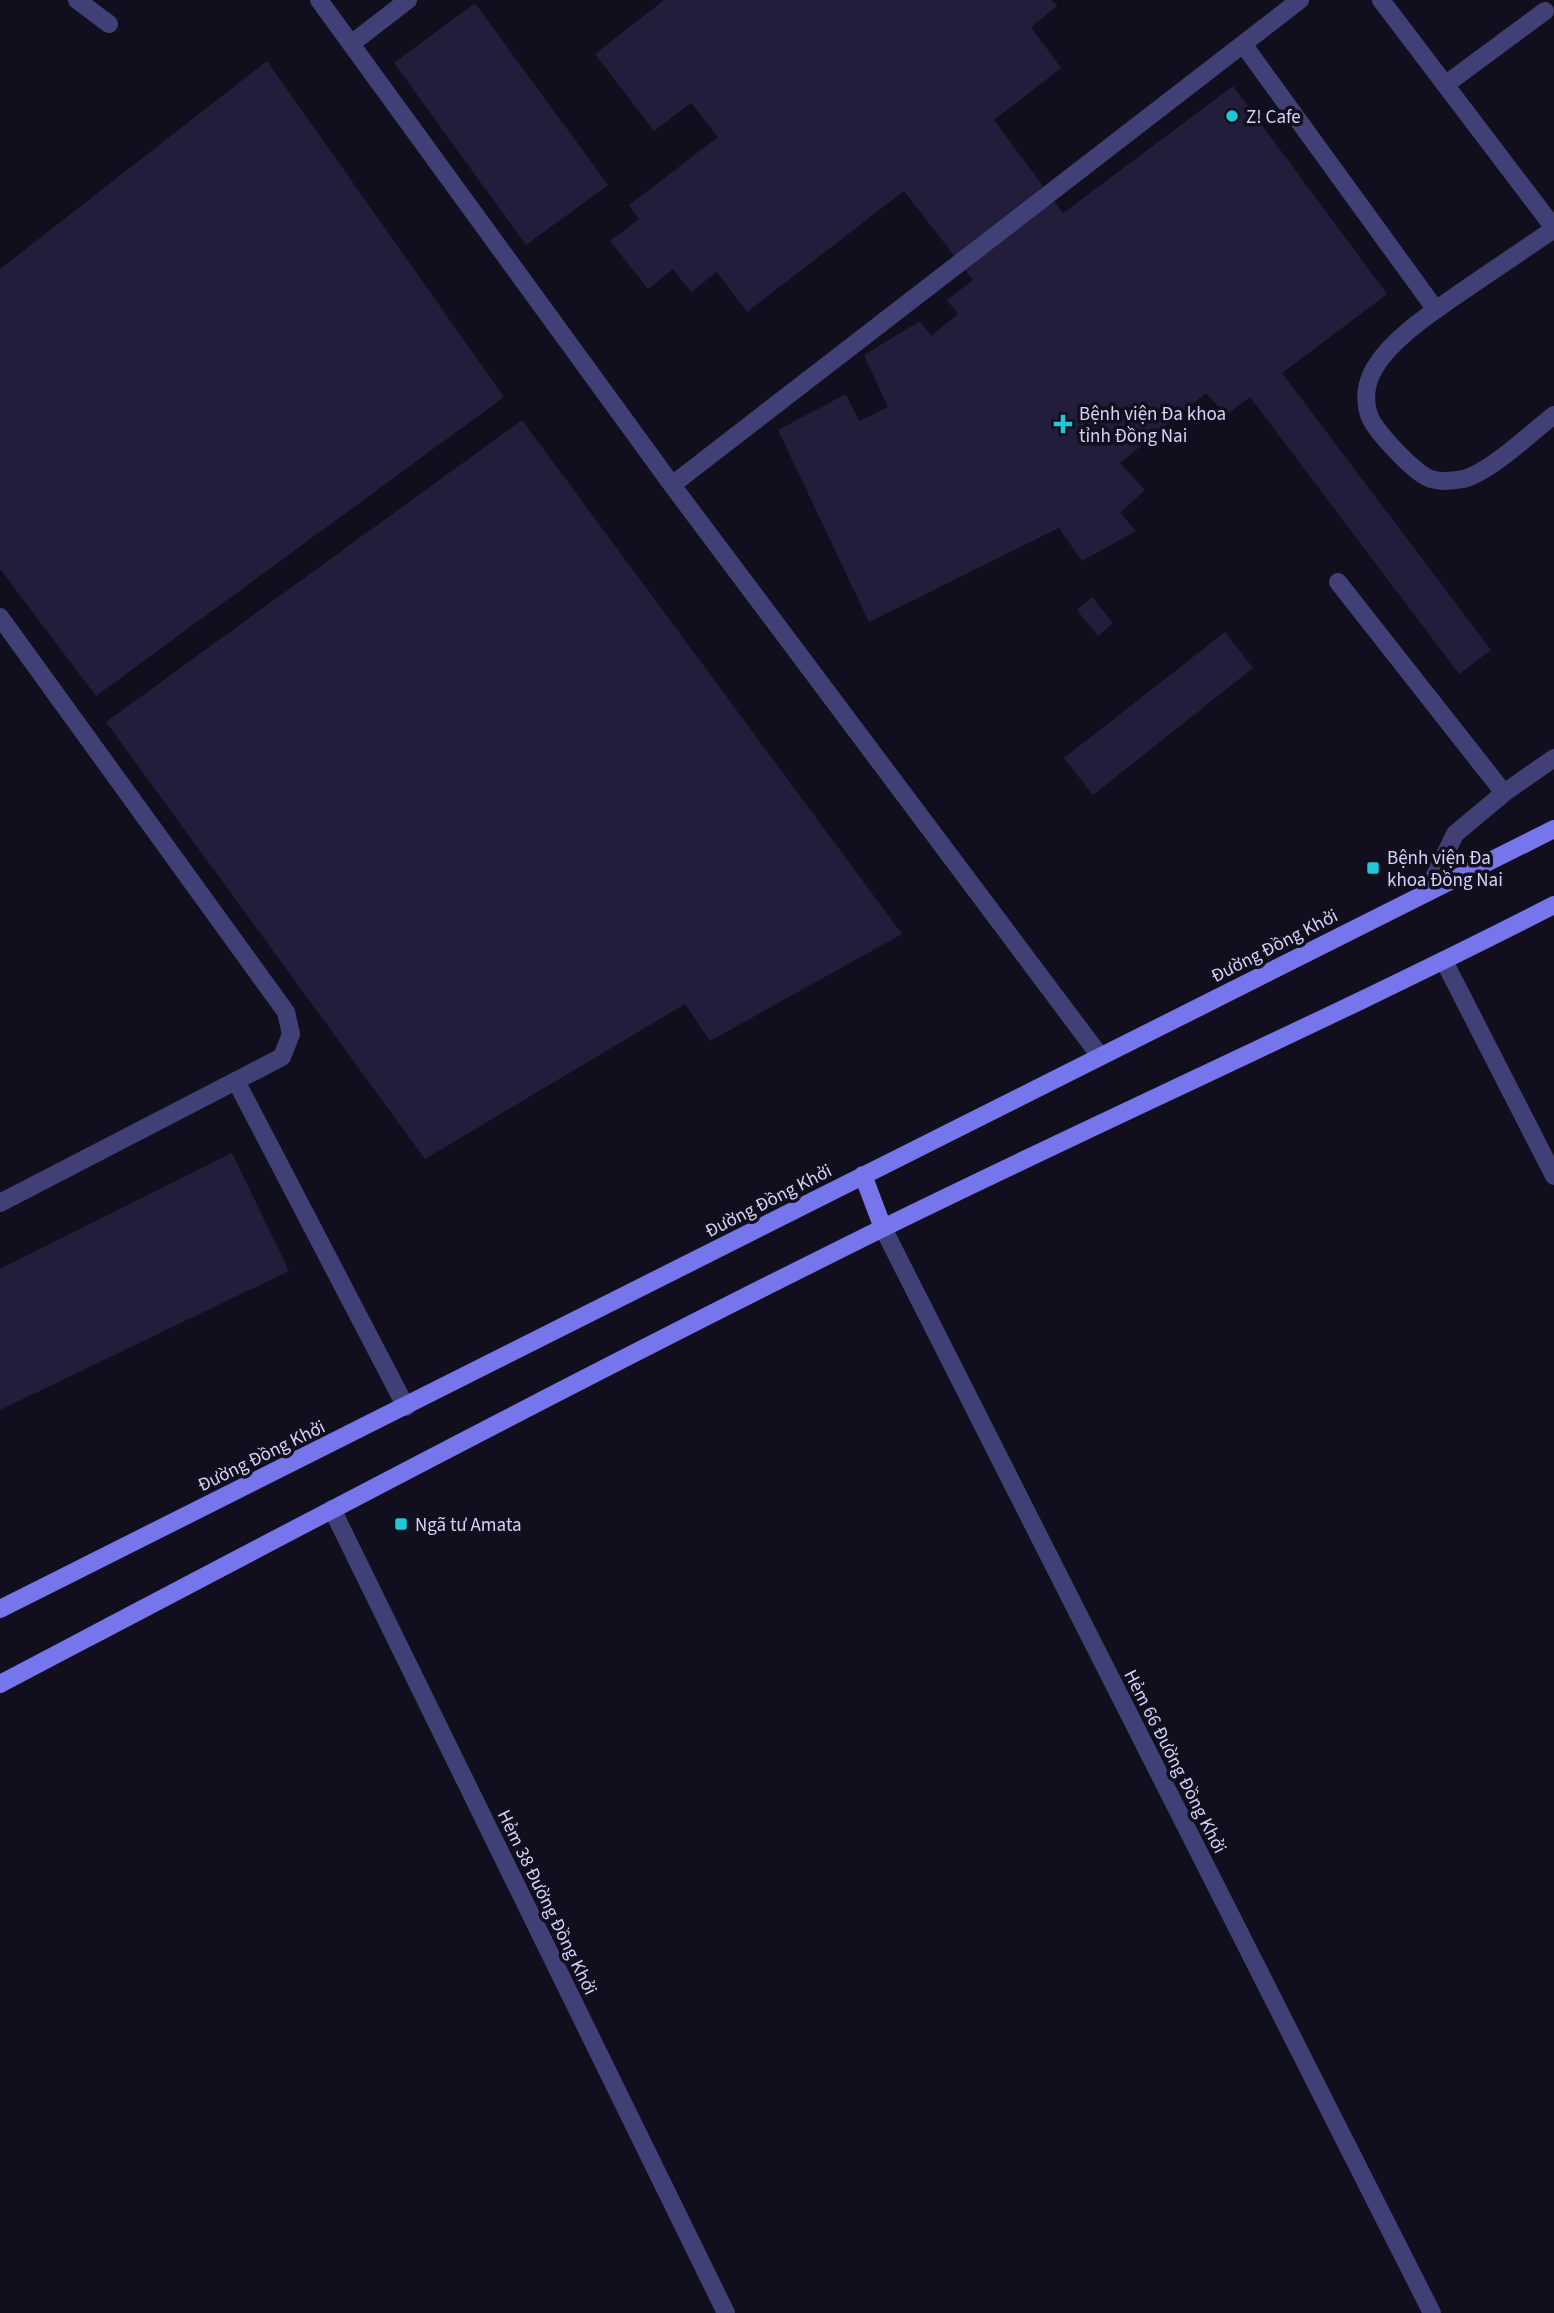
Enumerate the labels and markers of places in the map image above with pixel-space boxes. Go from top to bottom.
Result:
place label: Z! Cafe [1246,104,1301,131]
marker: Z! Cafe [1224,108,1240,124]
place label: Bệnh viện Đa khoa tỉnh Đồng Nai [1079,401,1226,450]
marker: Bệnh viện Đa khoa tỉnh Đồng Nai [1053,414,1073,434]
place label: Bệnh viện Đa khoa Đồng Nai [1387,845,1503,894]
marker: Bệnh viện Đa khoa Đồng Nai [1365,860,1381,876]
place label: Ngã tư Amata [415,1512,521,1539]
marker: Ngã tư Amata [393,1516,409,1532]

